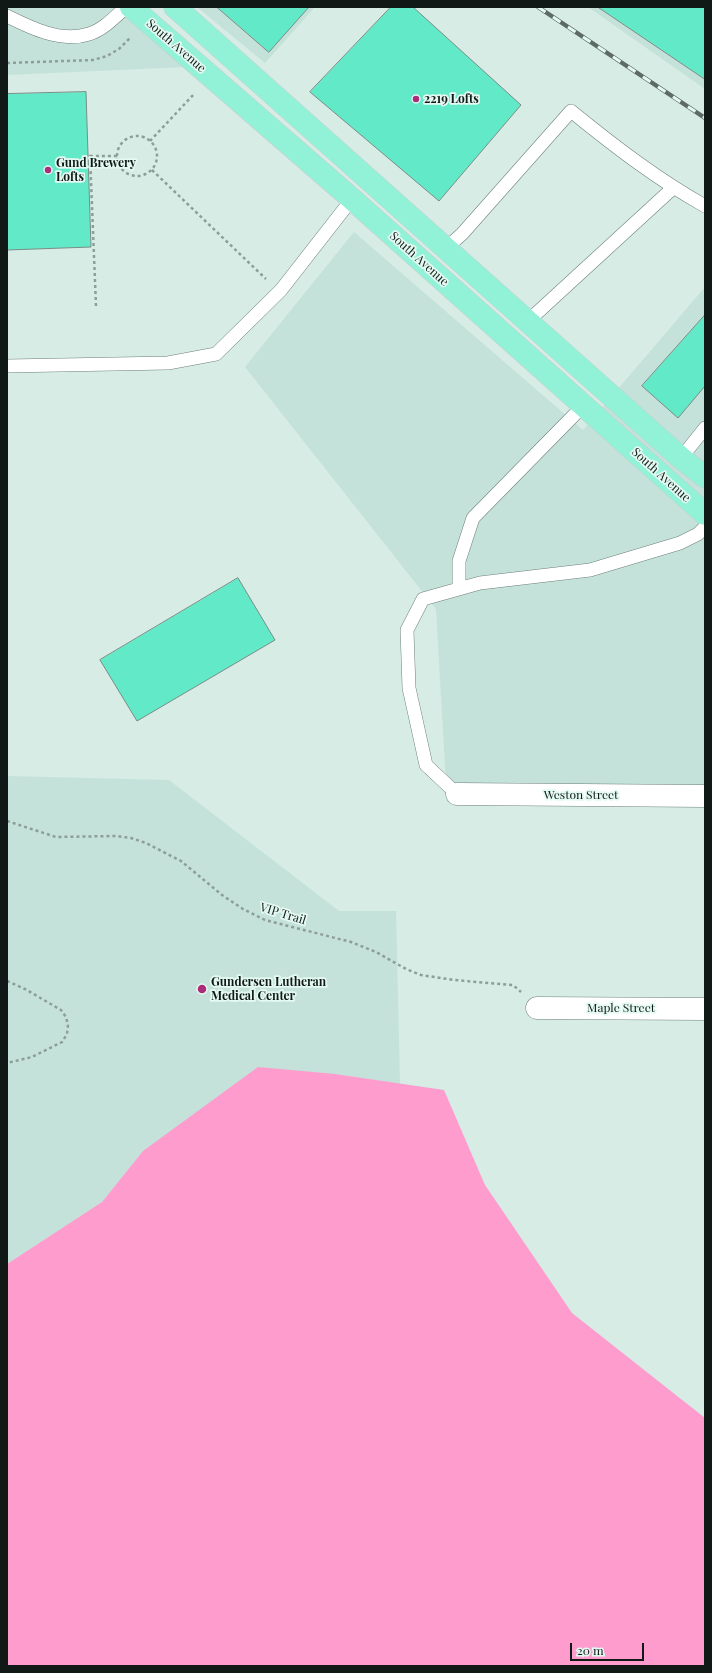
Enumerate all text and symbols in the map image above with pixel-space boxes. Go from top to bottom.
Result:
street label: South Avenue [143,16,209,76]
place label: 2219 Lofts [424,92,479,106]
marker: 2219 Lofts [411,94,421,104]
place label: Gund Brewery Lofts [56,156,136,184]
marker: Gund Brewery Lofts [43,165,53,175]
street label: South Avenue [387,229,451,289]
street label: South Avenue [629,445,693,505]
street label: Weston Street [544,788,618,802]
street label: VIP Trail [258,900,308,928]
place label: Gundersen Lutheran Medical Center [211,975,326,1003]
marker: Gundersen Lutheran Medical Center [196,983,208,995]
street label: Maple Street [587,1001,655,1015]
scale bar [572,1635,646,1661]
text: 20 m [577,1642,604,1658]

